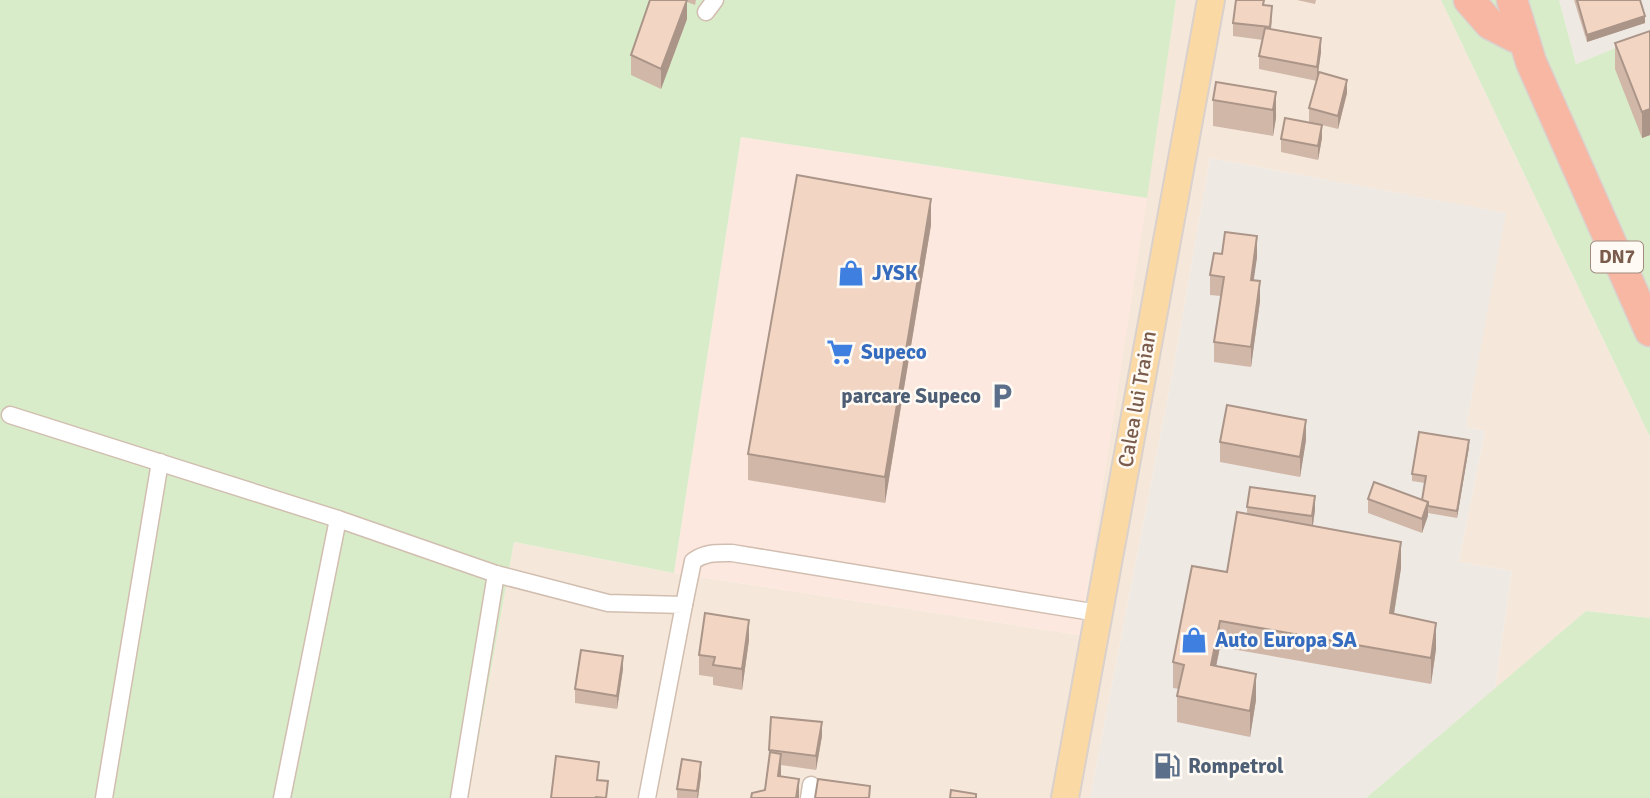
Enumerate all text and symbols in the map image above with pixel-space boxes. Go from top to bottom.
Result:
road number: DN7 [1591,242,1643,272]
shop icon: JYSK [836,258,866,288]
place label: JYSK [872,260,918,286]
street label: Calea lui Traian [1112,329,1162,469]
supermarket icon: Supeco [825,337,855,367]
place label: Supeco [861,339,927,365]
parking icon: parcare Supeco [987,381,1017,411]
place label: parcare Supeco [841,383,981,409]
shop icon: Auto Europa SA [1179,625,1209,655]
place label: Auto Europa SA [1215,627,1358,653]
fuel station icon: Rompetrol [1152,751,1182,781]
place label: Rompetrol [1188,753,1284,779]

